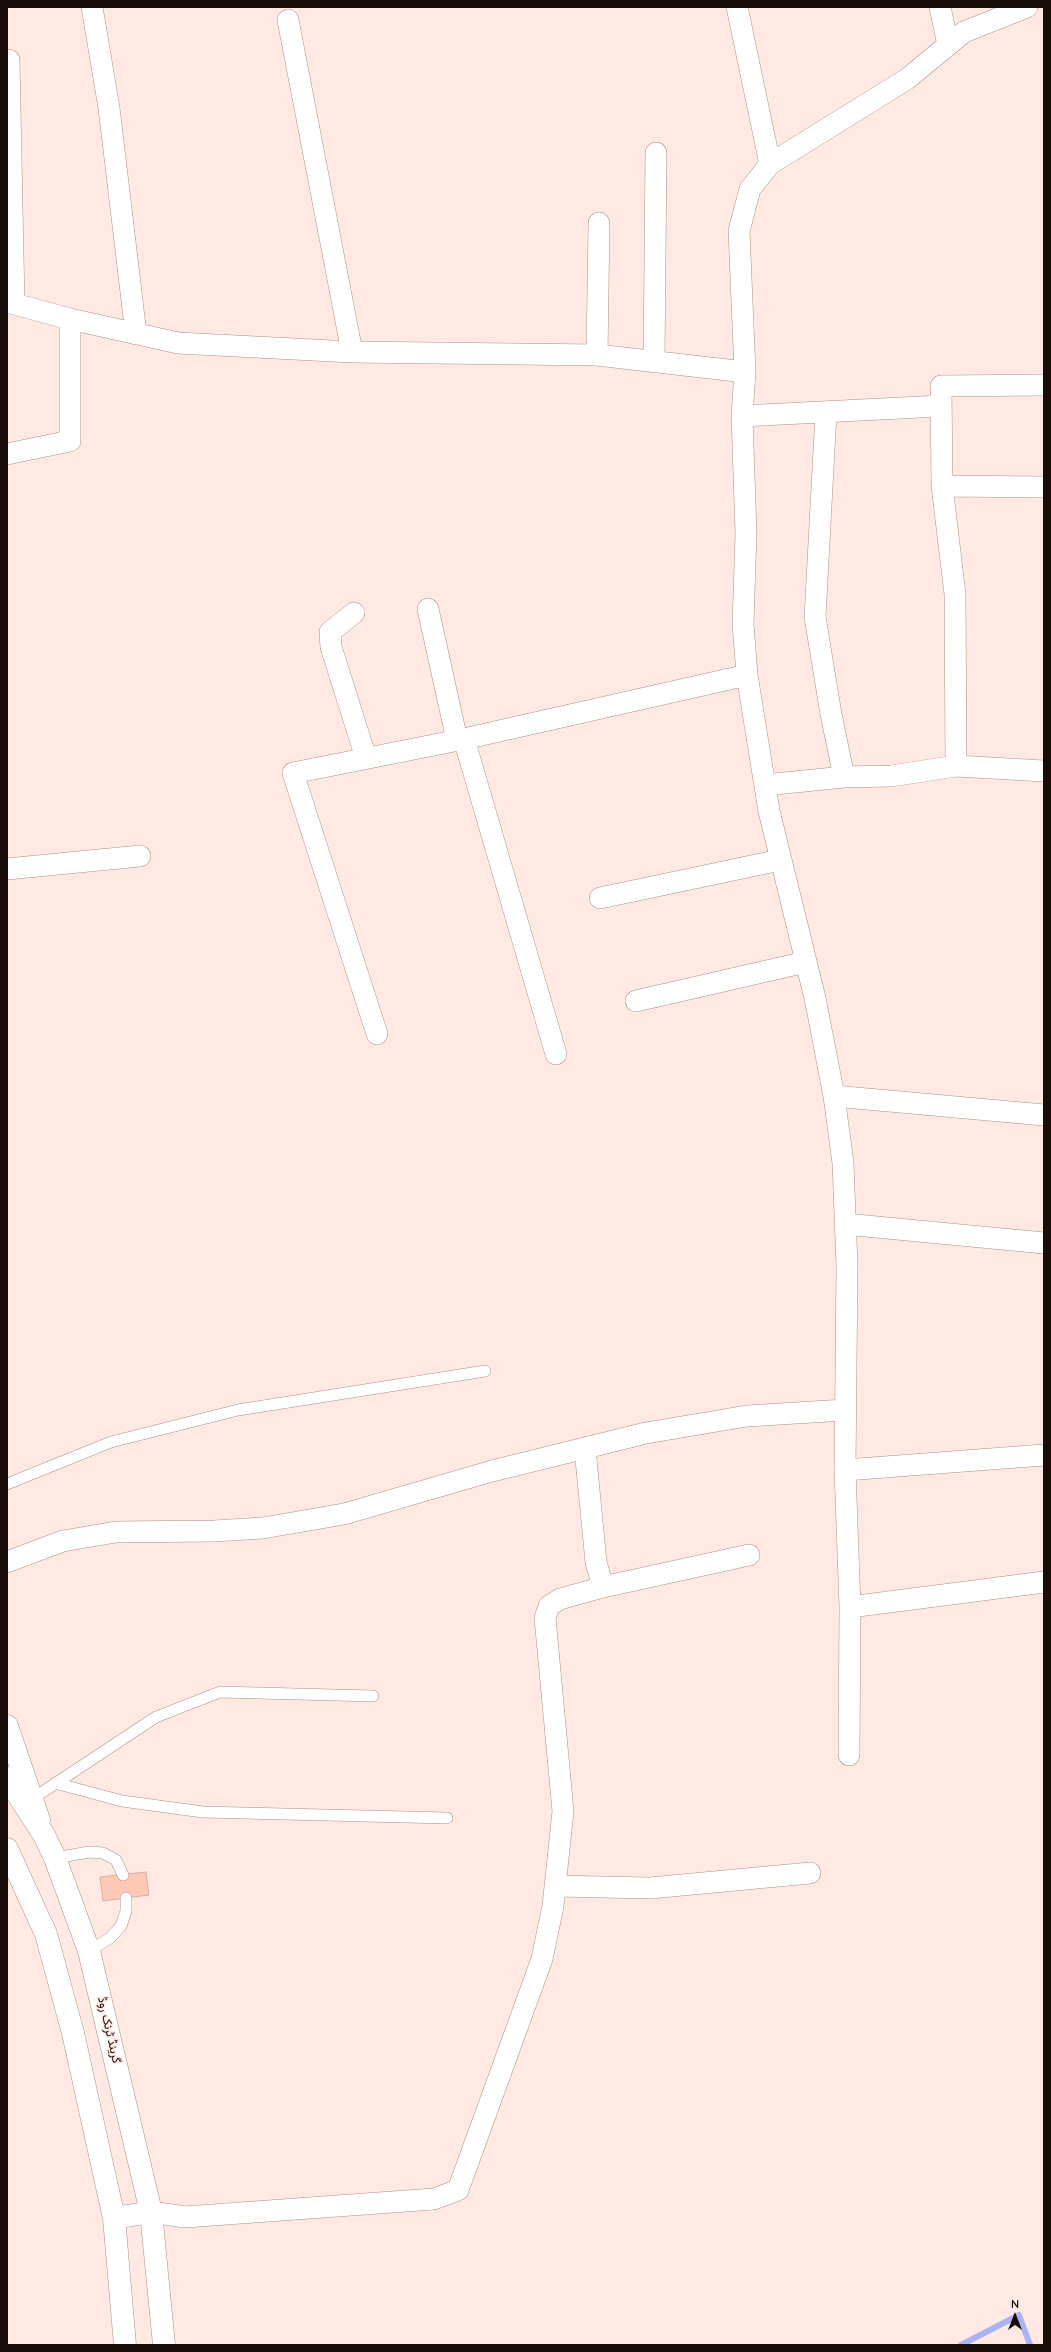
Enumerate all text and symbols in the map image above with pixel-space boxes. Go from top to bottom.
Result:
street label: گرینڈ ٹرنک روڈ [94,1995,124,2065]
north arrow [995,2296,1035,2336]
text: N [1011,2297,1019,2311]

